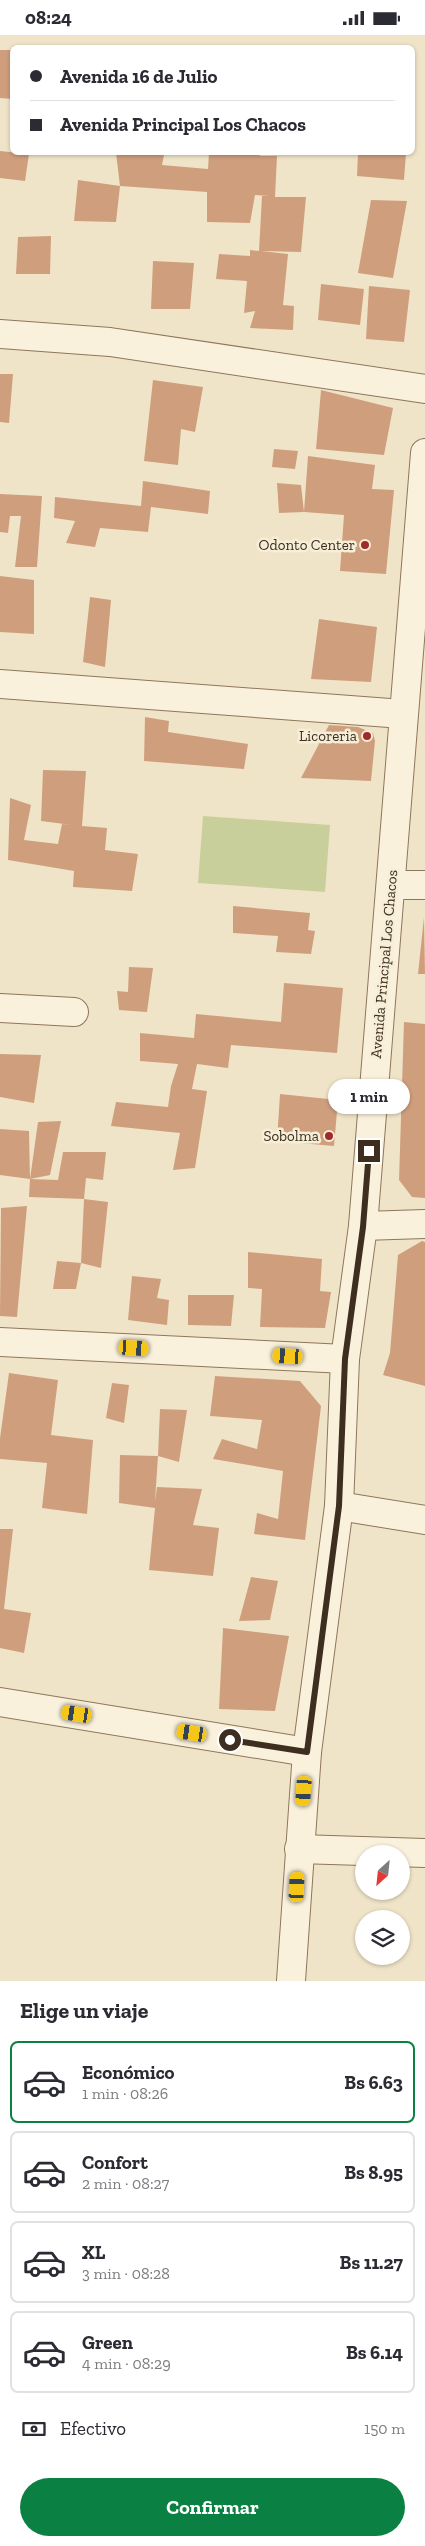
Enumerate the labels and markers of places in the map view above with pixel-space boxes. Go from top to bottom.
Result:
place label: Odonto Center [259,536,355,554]
marker: Odonto Center [359,539,371,551]
place label: Licoreria [299,727,357,745]
marker: Licoreria [361,730,373,742]
place label: Sobolma [263,1127,319,1145]
marker: Sobolma [323,1130,335,1142]

